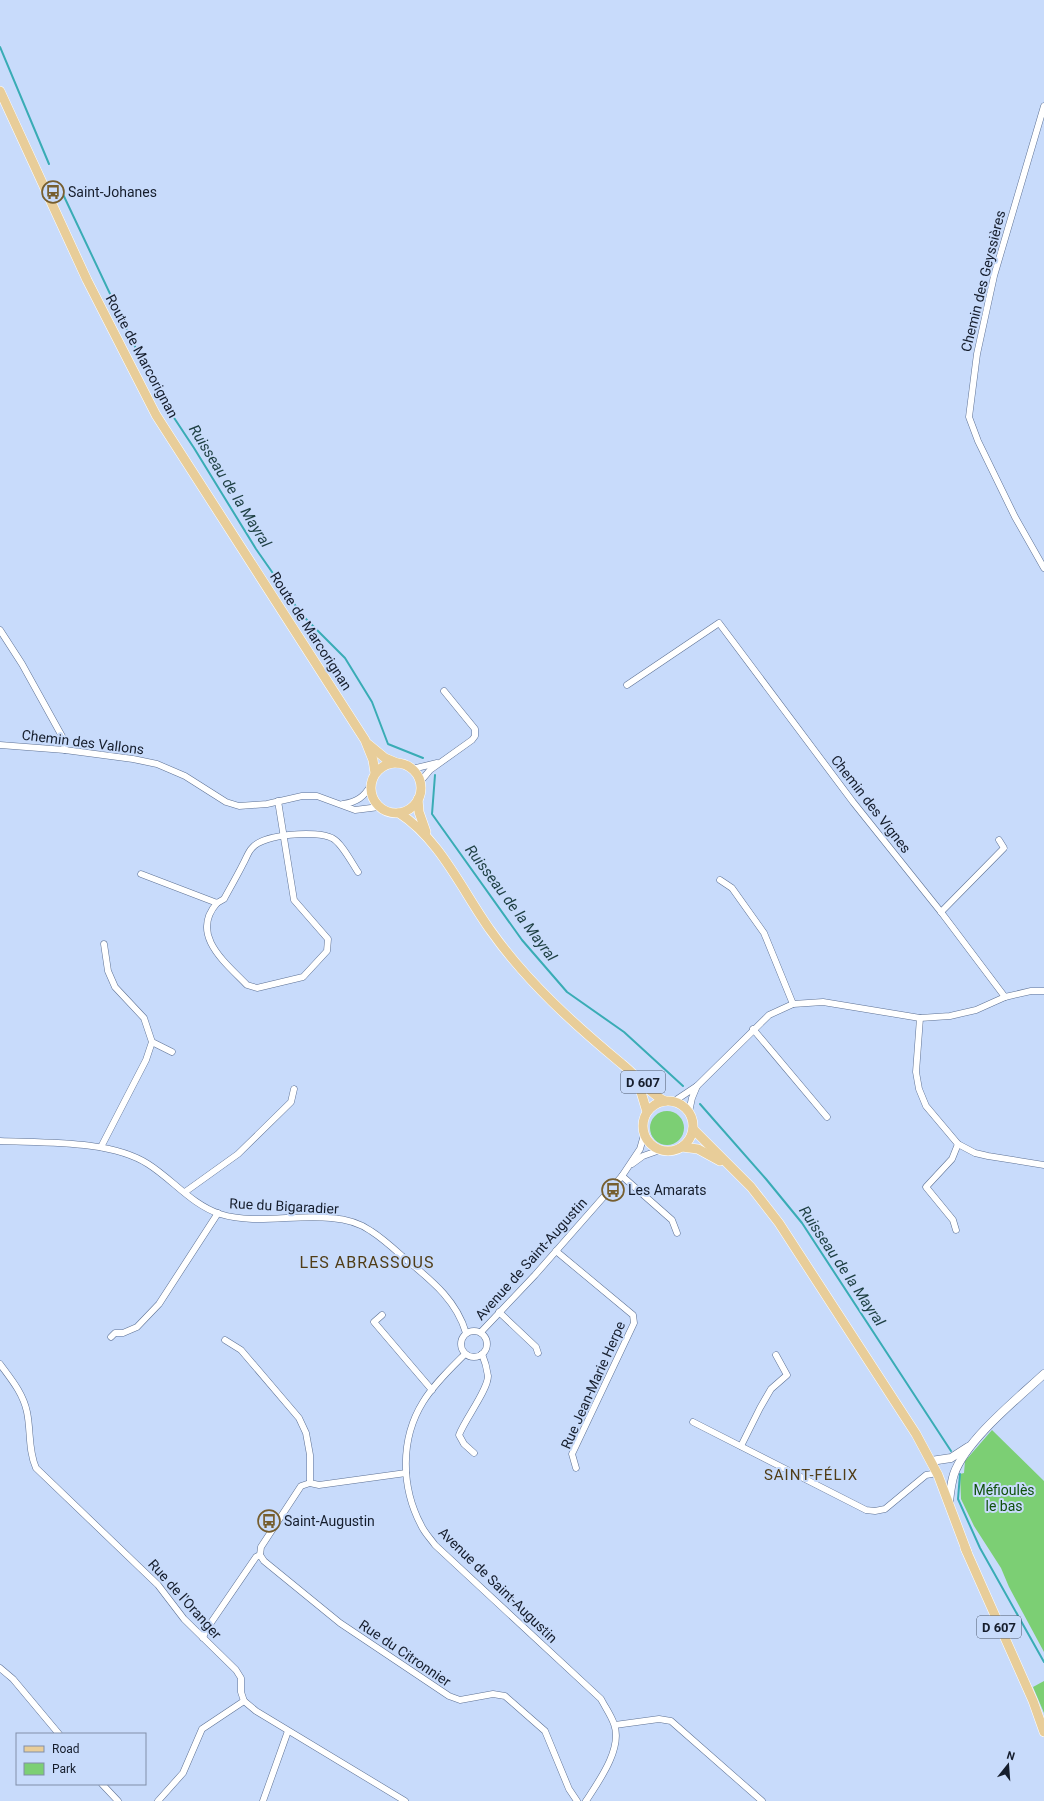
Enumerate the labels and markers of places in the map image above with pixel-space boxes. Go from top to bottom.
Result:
bus stop icon: Saint-Johanes [40,179,66,205]
place label: Saint-Johanes [68,184,157,200]
bus stop icon: Les Amarats [600,1177,626,1203]
place label: Les Amarats [628,1182,707,1198]
bus stop icon: Saint-Augustin [256,1508,282,1534]
place label: Saint-Augustin [284,1513,375,1529]

